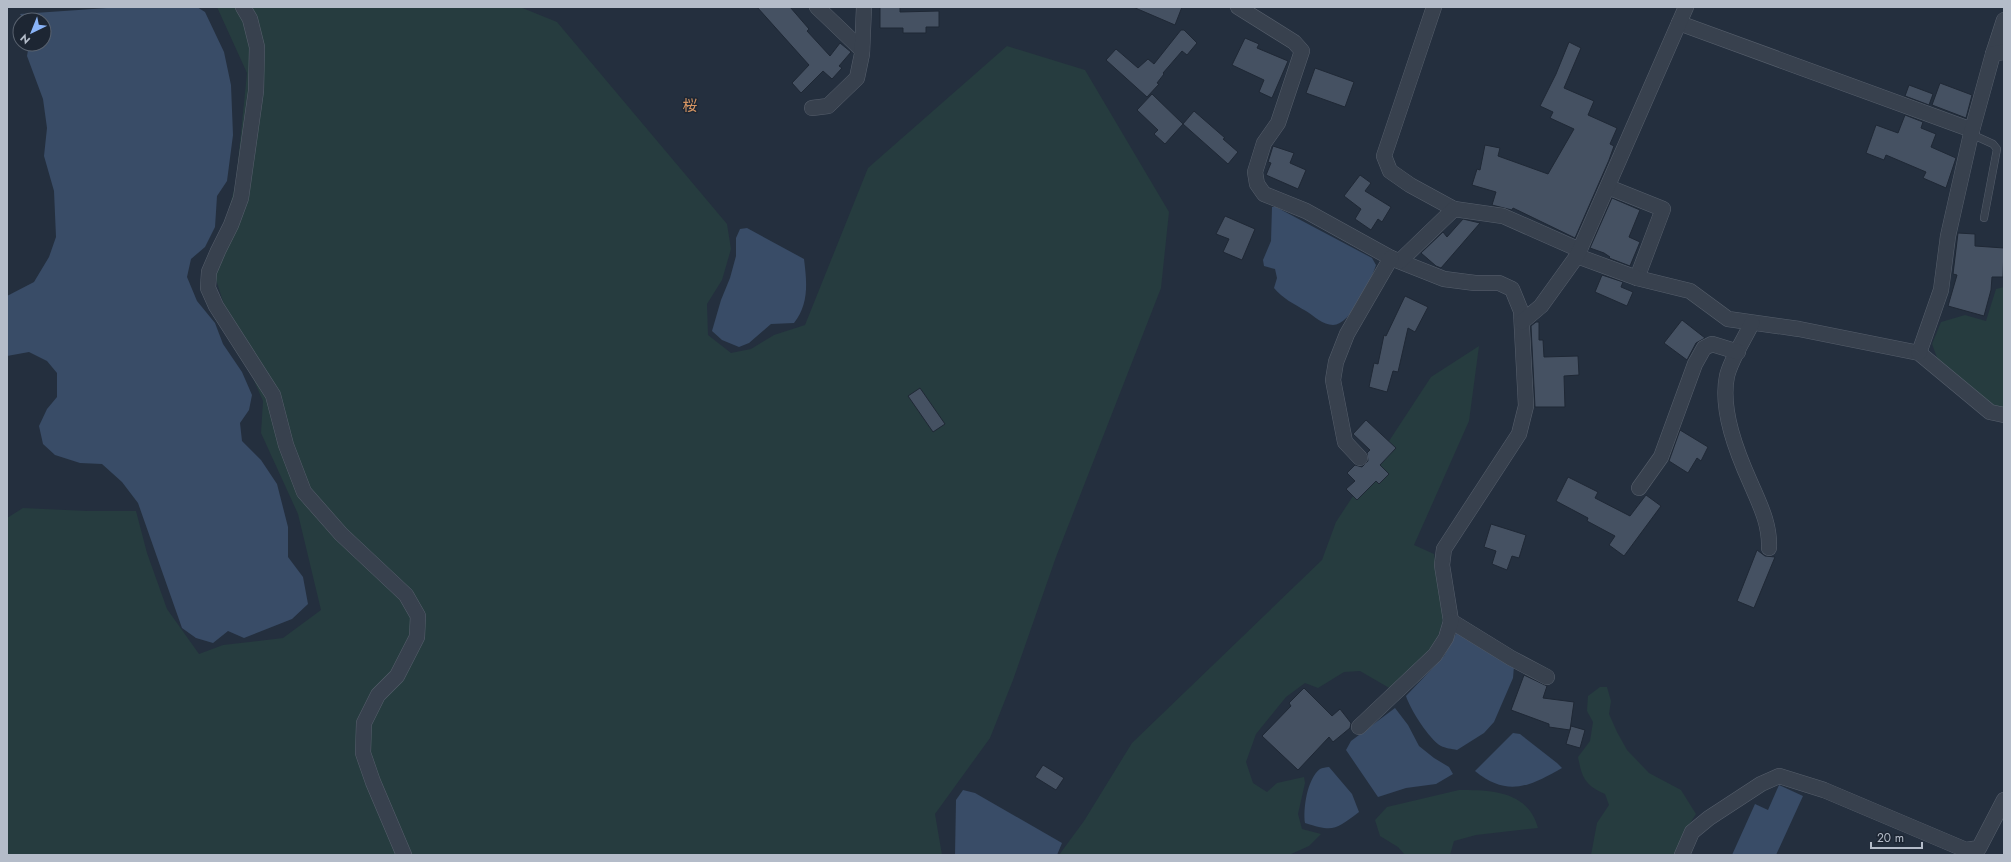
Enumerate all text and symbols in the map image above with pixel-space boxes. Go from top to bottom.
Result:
north arrow [12,12,52,52]
text: N [17,30,34,48]
district label: 桜 [682,95,698,117]
scale bar [1871,824,1922,850]
text: 20 m [1877,829,1904,847]

